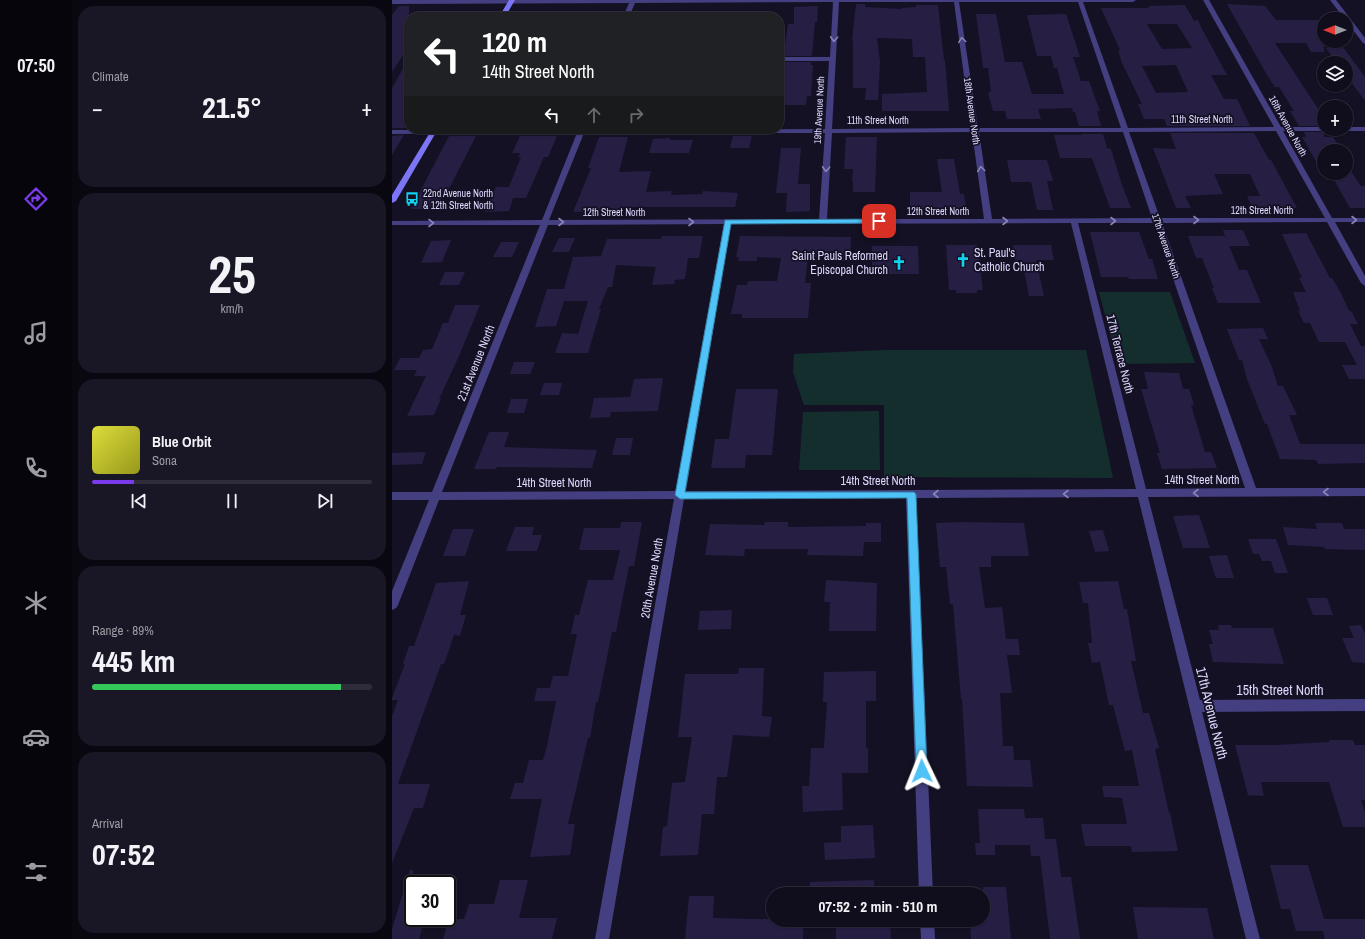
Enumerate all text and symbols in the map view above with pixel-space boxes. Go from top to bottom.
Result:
north arrow [1317,12,1353,48]
map controls [1317,12,1353,180]
text: 120 m [482,23,547,61]
icon: left [416,28,468,80]
one-way arrow [829,36,838,42]
one-way arrow [958,37,967,43]
text: 07:50 [17,53,55,78]
button: layers [1317,56,1353,92]
text: 14th Street North [482,59,594,84]
text: Climate [92,68,129,85]
street label: 19th Avenue North [811,76,827,144]
street label: 18th Avenue North [961,77,983,145]
text: 21.5° [202,87,262,127]
text: − [92,93,103,123]
text: + [361,93,372,123]
street label: 16th Avenue North [1266,93,1310,159]
button: + [1317,100,1353,136]
icon: left [541,104,563,126]
icon: ahead [583,104,605,126]
icon: right [625,104,647,126]
street label: 11th Street North [1171,113,1233,126]
street label: 11th Street North [847,114,909,127]
button: − [1317,144,1353,180]
one-way arrow [822,166,830,172]
one-way arrow [977,166,986,172]
icon: directions [22,185,50,213]
place label: 22nd Avenue North & 12th Street North [423,187,493,212]
bus stop icon: 22nd Avenue North & 12th Street North [404,191,420,207]
pin [862,204,896,238]
street label: 12th Street North [1231,204,1293,217]
street label: 12th Street North [907,205,969,218]
street label: 12th Street North [583,206,645,219]
icon: arrive [868,210,890,232]
street label: 17th Avenue North [1149,212,1183,280]
one-way arrow [1193,216,1199,224]
one-way arrow [1351,216,1357,224]
one-way arrow [1002,217,1008,225]
one-way arrow [1110,217,1116,225]
one-way arrow [558,218,564,227]
one-way arrow [688,218,694,226]
one-way arrow [428,219,434,227]
text: 25 [208,239,256,309]
place label: St. Paul's Catholic Church [974,245,1045,275]
place label: Saint Pauls Reformed Episcopal Church [792,248,888,278]
church icon: St. Paul's Catholic Church [955,252,971,268]
church icon: Saint Pauls Reformed Episcopal Church [891,255,907,271]
text: km/h [220,300,244,317]
street label: 17th Terrace North [1102,313,1138,395]
icon: music [22,319,50,347]
street label: 21st Avenue North [453,323,499,403]
text: Blue Orbit [152,431,211,452]
text: Sona [152,452,177,469]
icon: phone [22,454,50,482]
street label: 14th Street North [1165,472,1239,488]
street label: 14th Street North [841,473,915,489]
street label: 14th Street North [517,475,591,491]
one-way arrow [1323,488,1329,497]
one-way arrow [1193,489,1199,497]
icon: previous [128,490,150,512]
icon: pause [221,490,243,512]
icon: next [314,490,336,512]
one-way arrow [933,490,939,498]
one-way arrow [1063,490,1069,498]
street label: 20th Avenue North [637,537,667,619]
icon: climate [22,589,50,617]
text: Range · 89% [92,622,154,639]
text: 445 km [92,641,175,681]
street label: 17th Avenue North [1192,665,1232,761]
street label: 15th Street North [1236,681,1324,699]
icon: car [22,723,50,751]
position arrow [901,750,943,792]
text: Arrival [92,815,123,832]
text: 07:52 [92,834,155,874]
icon: filters [22,858,50,886]
speed limit sign: 30 [404,875,456,927]
text: 07:52 · 2 min · 510 m [819,896,937,917]

